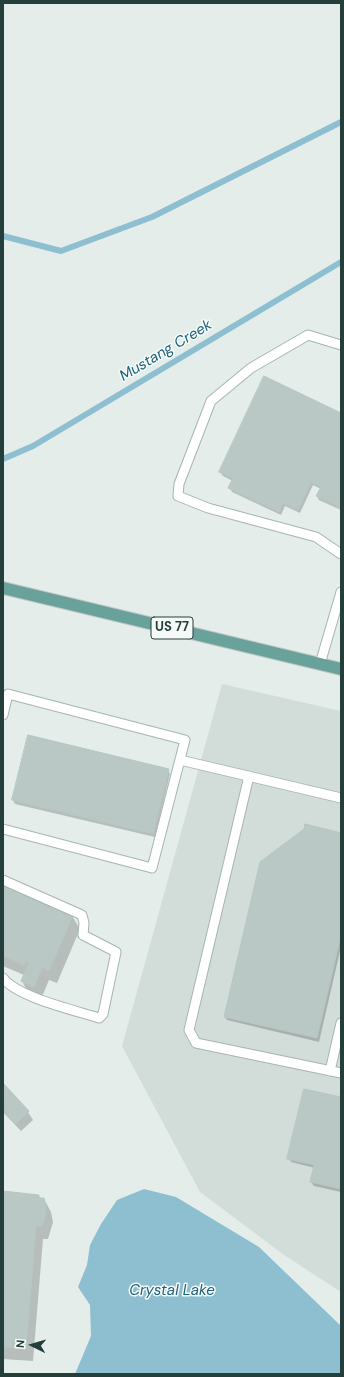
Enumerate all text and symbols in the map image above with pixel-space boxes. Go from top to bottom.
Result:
water label: Mustang Creek [116,316,216,386]
road number: US 77 [151,617,193,639]
water label: Crystal Lake [129,1282,215,1300]
north arrow [12,1325,52,1365]
text: N [13,1339,27,1349]

